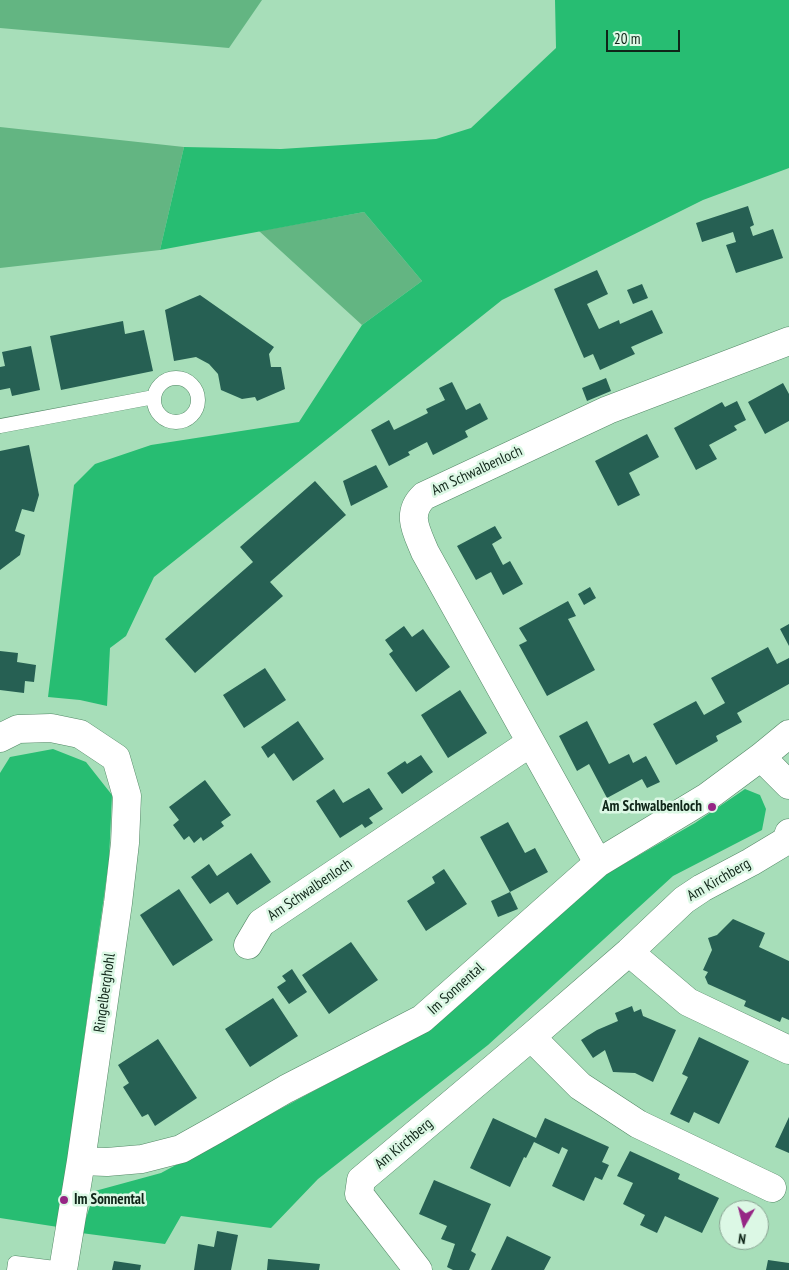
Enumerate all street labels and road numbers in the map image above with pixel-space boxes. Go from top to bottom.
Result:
street label: Am Schwalbenloch [429,442,525,500]
street label: Am Schwalbenloch [264,855,356,925]
street label: Am Kirchberg [684,855,754,905]
street label: Ringelberghohl [91,952,119,1034]
street label: Im Sonnental [424,959,488,1019]
street label: Am Kirchberg [371,1115,437,1173]

